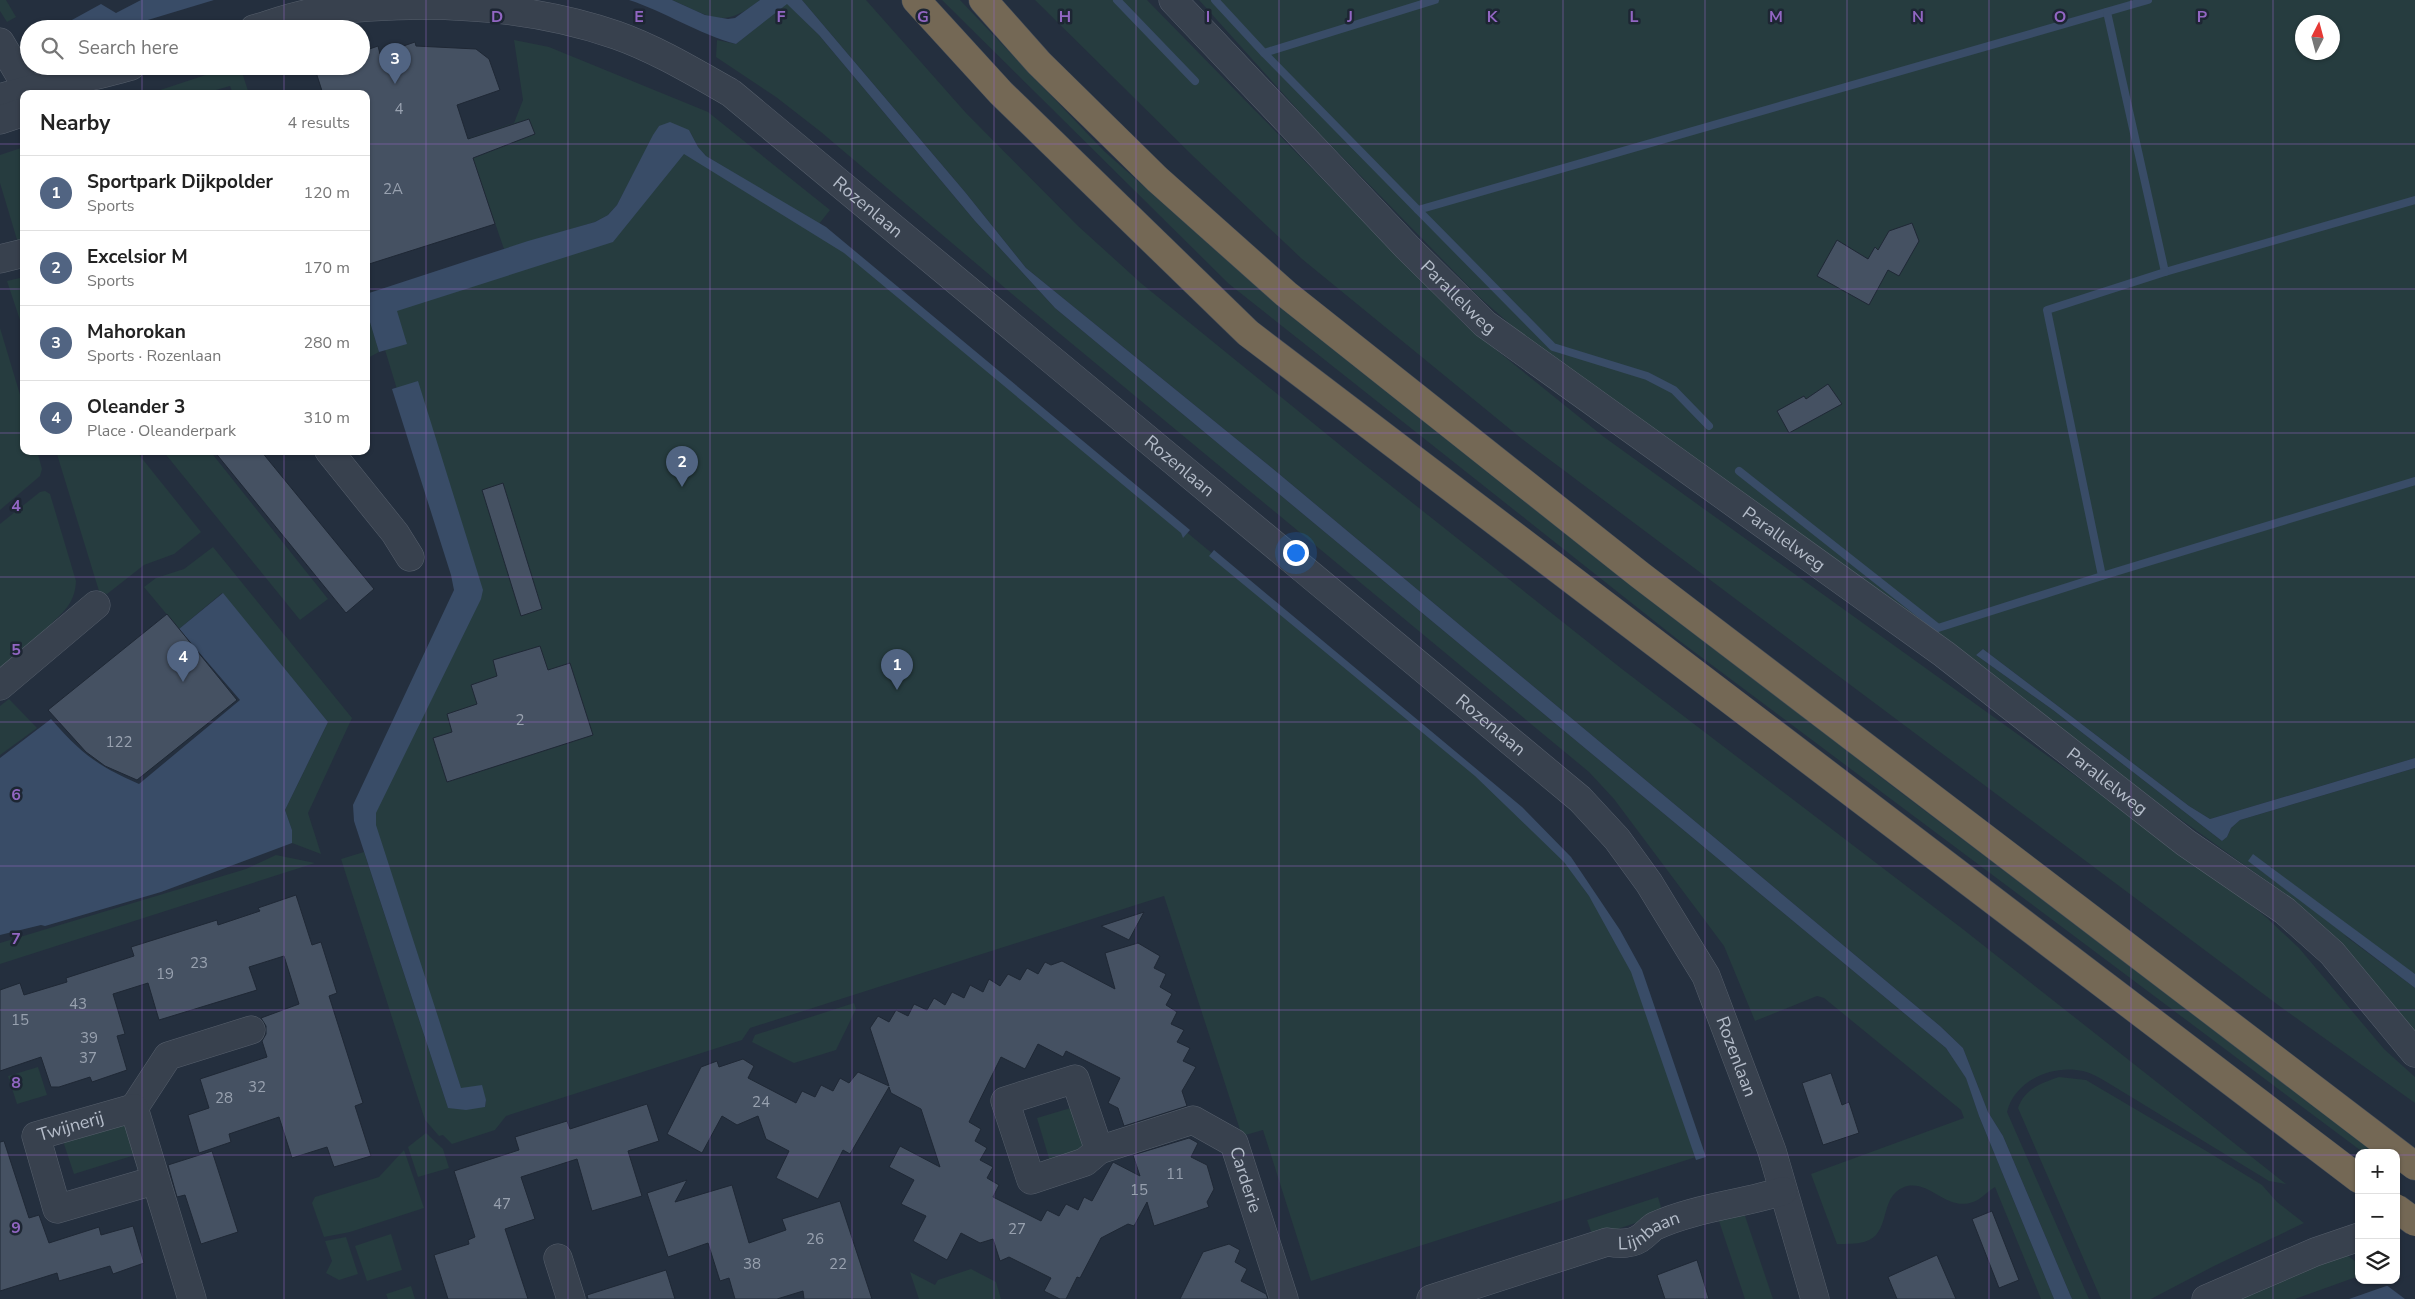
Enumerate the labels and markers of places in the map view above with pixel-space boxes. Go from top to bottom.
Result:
pin: 3 [379,43,411,84]
pin: 2 [666,446,698,487]
pin: 4 [167,641,199,682]
pin: 1 [881,649,913,690]

